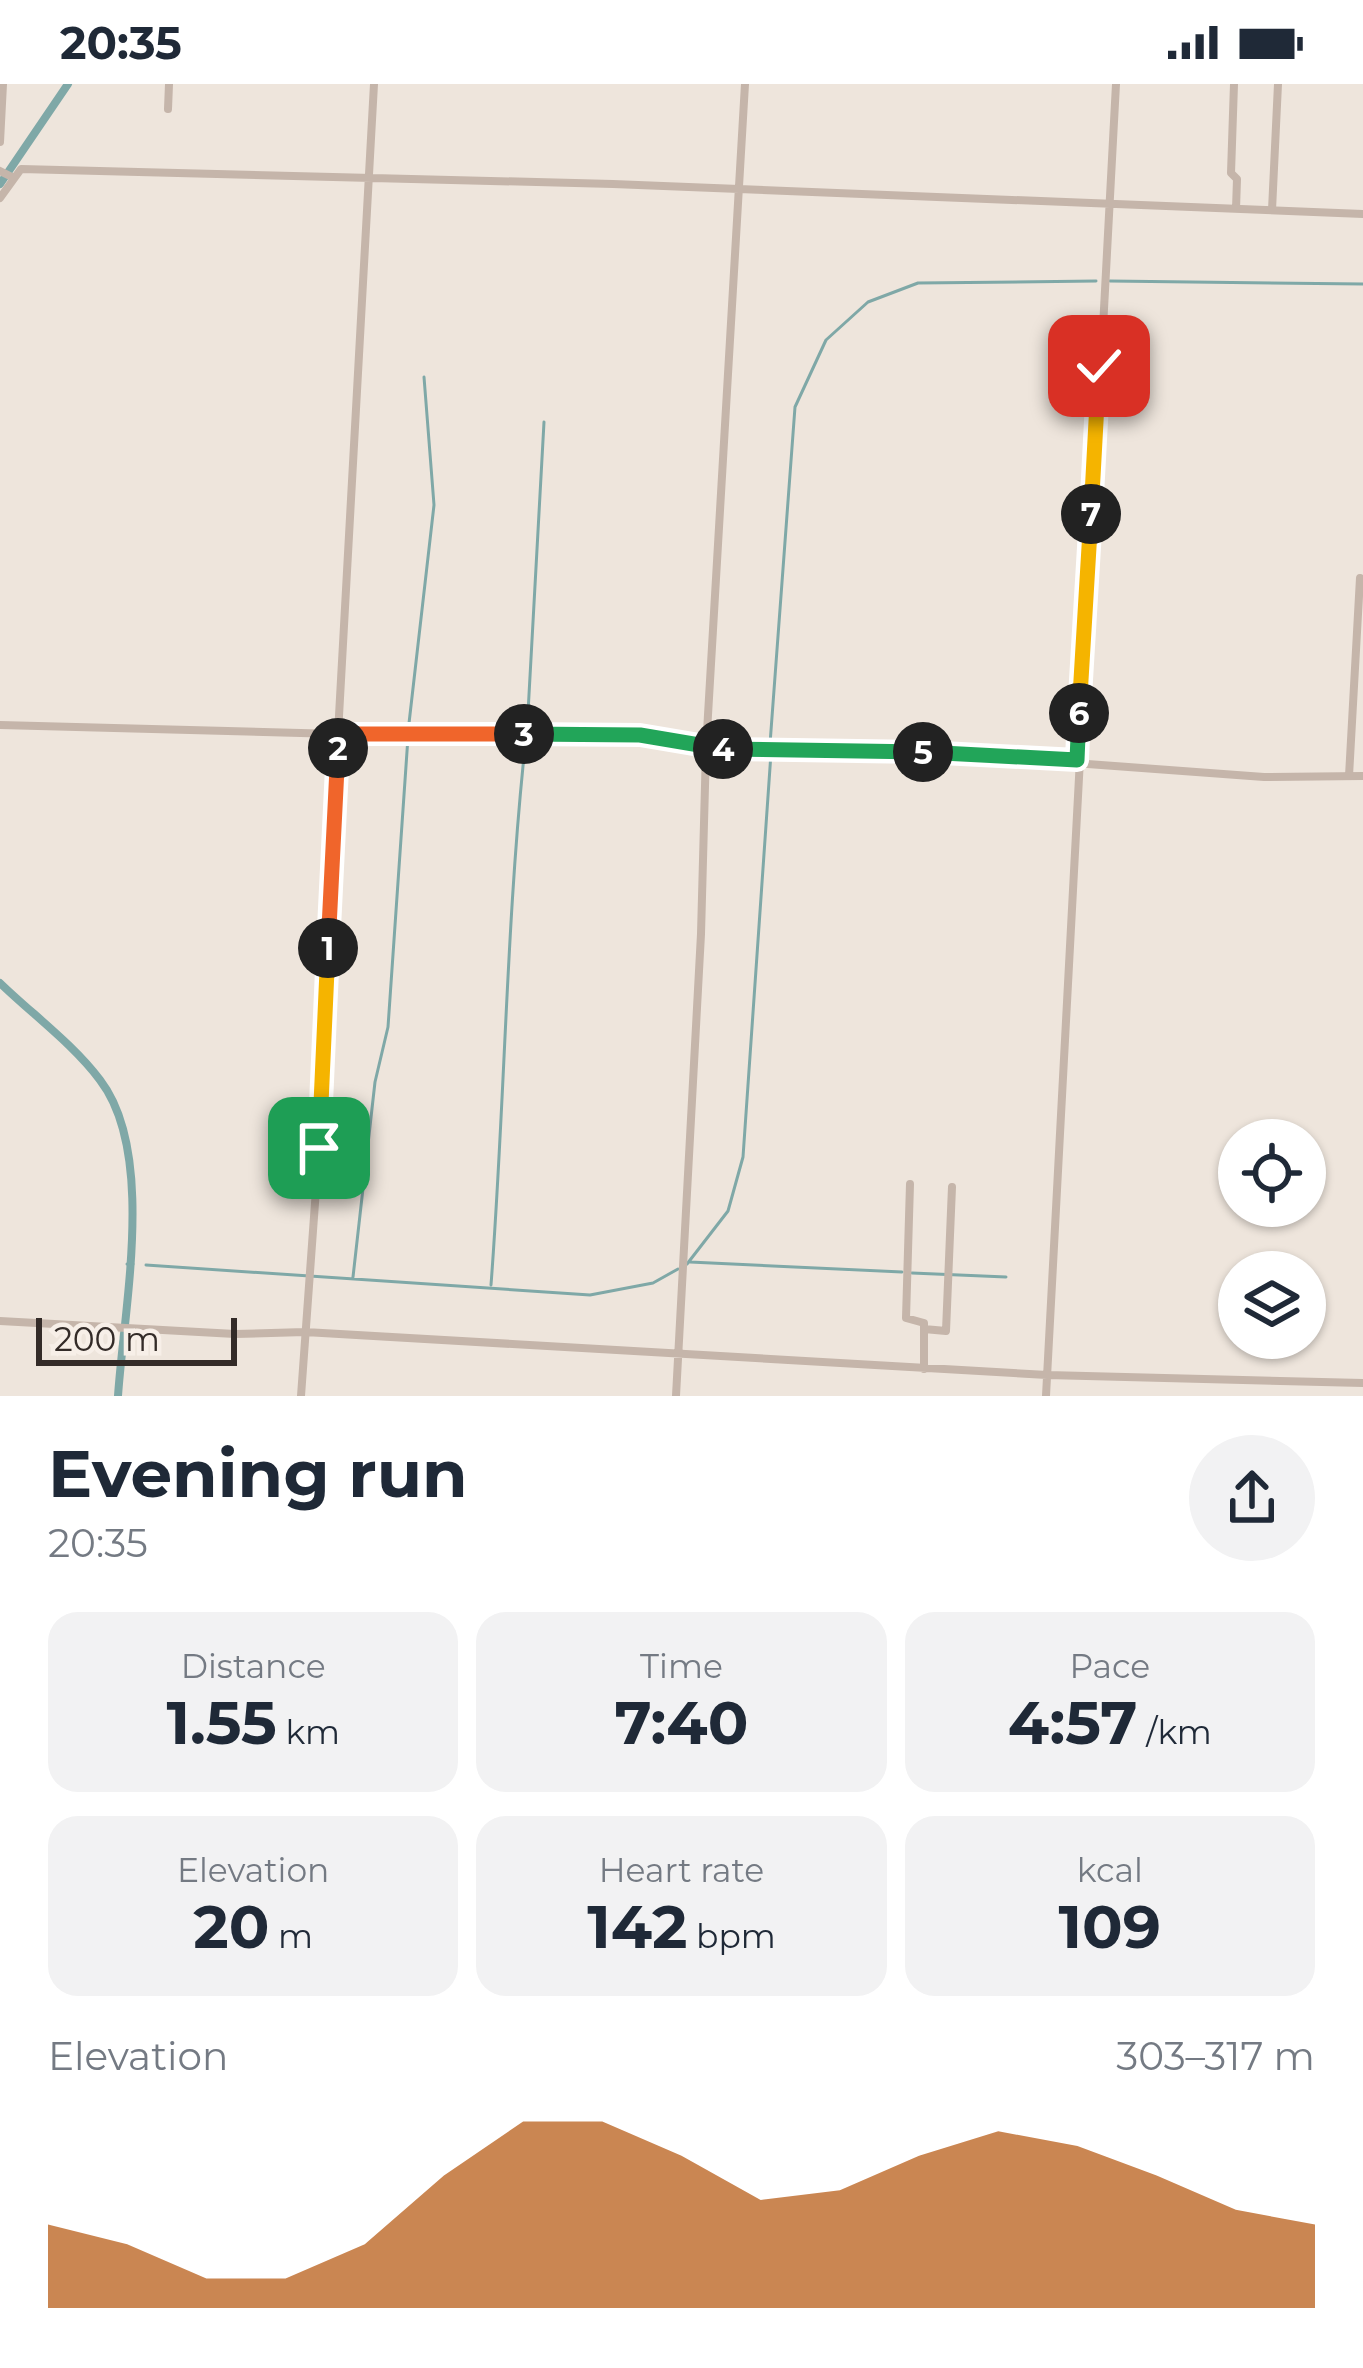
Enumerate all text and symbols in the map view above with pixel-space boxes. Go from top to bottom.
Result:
text: 20:35 [60,15,182,70]
pin [1048,315,1150,417]
icon: check [1066,333,1132,399]
pin: 7 [1061,484,1121,544]
text: 7 [1081,494,1101,534]
pin: 6 [1049,683,1109,743]
text: 6 [1068,693,1090,733]
pin: 3 [494,704,554,764]
text: 3 [514,714,534,754]
pin: 2 [308,718,368,778]
pin: 4 [693,719,753,779]
pin: 5 [893,722,953,782]
text: 2 [328,728,348,768]
text: 4 [712,729,734,769]
text: 5 [913,732,933,772]
pin: 1 [298,918,358,978]
text: 1 [322,928,334,968]
pin [268,1097,370,1199]
icon: arrive [286,1115,352,1181]
map controls [1218,1119,1326,1359]
button: locate [1218,1119,1326,1227]
button: layers [1218,1251,1326,1359]
scale bar [36,1312,237,1365]
text: 200 m [54,1319,160,1359]
text: Evening run [48,1433,468,1514]
button: share [1189,1435,1315,1561]
text: 20:35 [48,1519,148,1567]
text: Distance [181,1646,326,1686]
text: Time [640,1646,723,1686]
text: Pace [1069,1646,1150,1686]
text: 1.55 [166,1686,277,1759]
text: 7:40 [615,1686,748,1759]
text: 4:57 [1008,1686,1138,1759]
text: km [277,1712,340,1752]
text: /km [1138,1712,1212,1752]
text: Elevation [177,1850,329,1890]
text: Heart rate [599,1850,764,1890]
text: kcal [1077,1850,1143,1890]
text: 20 [193,1890,269,1963]
text: 142 [587,1890,687,1963]
text: 109 [1059,1890,1161,1963]
text: m [269,1916,313,1956]
text: bpm [687,1916,776,1956]
text: Elevation [48,2032,228,2080]
text: 303–317 m [1116,2032,1315,2080]

